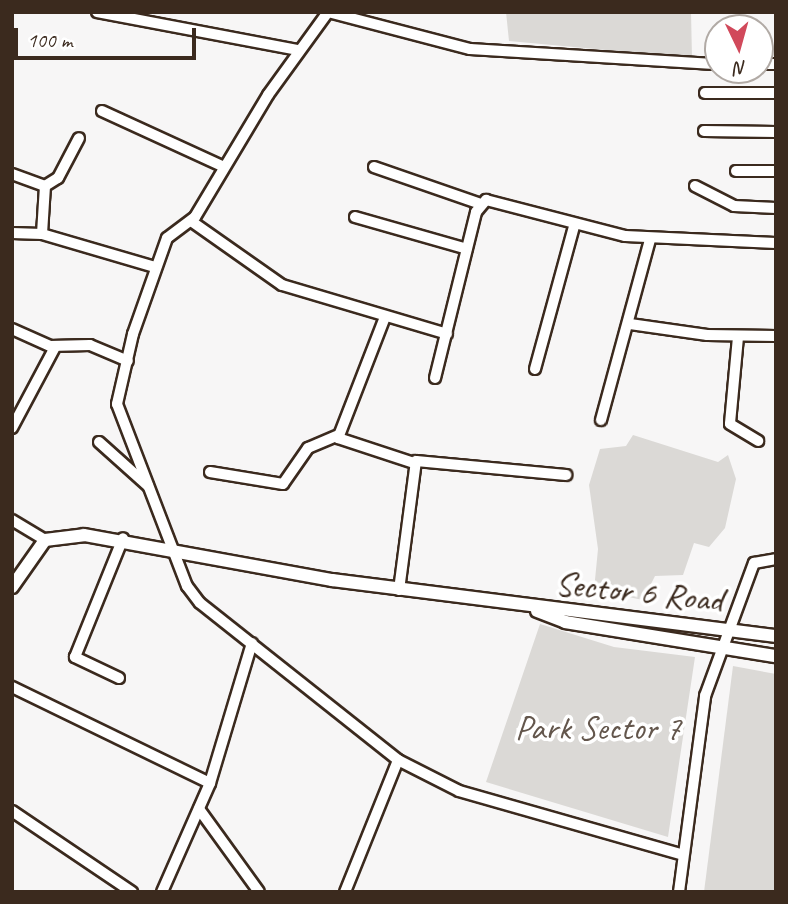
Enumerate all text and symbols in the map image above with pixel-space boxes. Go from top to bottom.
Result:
scale bar [18,14,200,58]
north arrow [704,14,774,84]
text: 100 m [27,27,72,53]
text: N [734,55,748,80]
street label: Sector 6 Road [553,562,725,622]
park label: Park Sector 7 [516,707,680,749]

